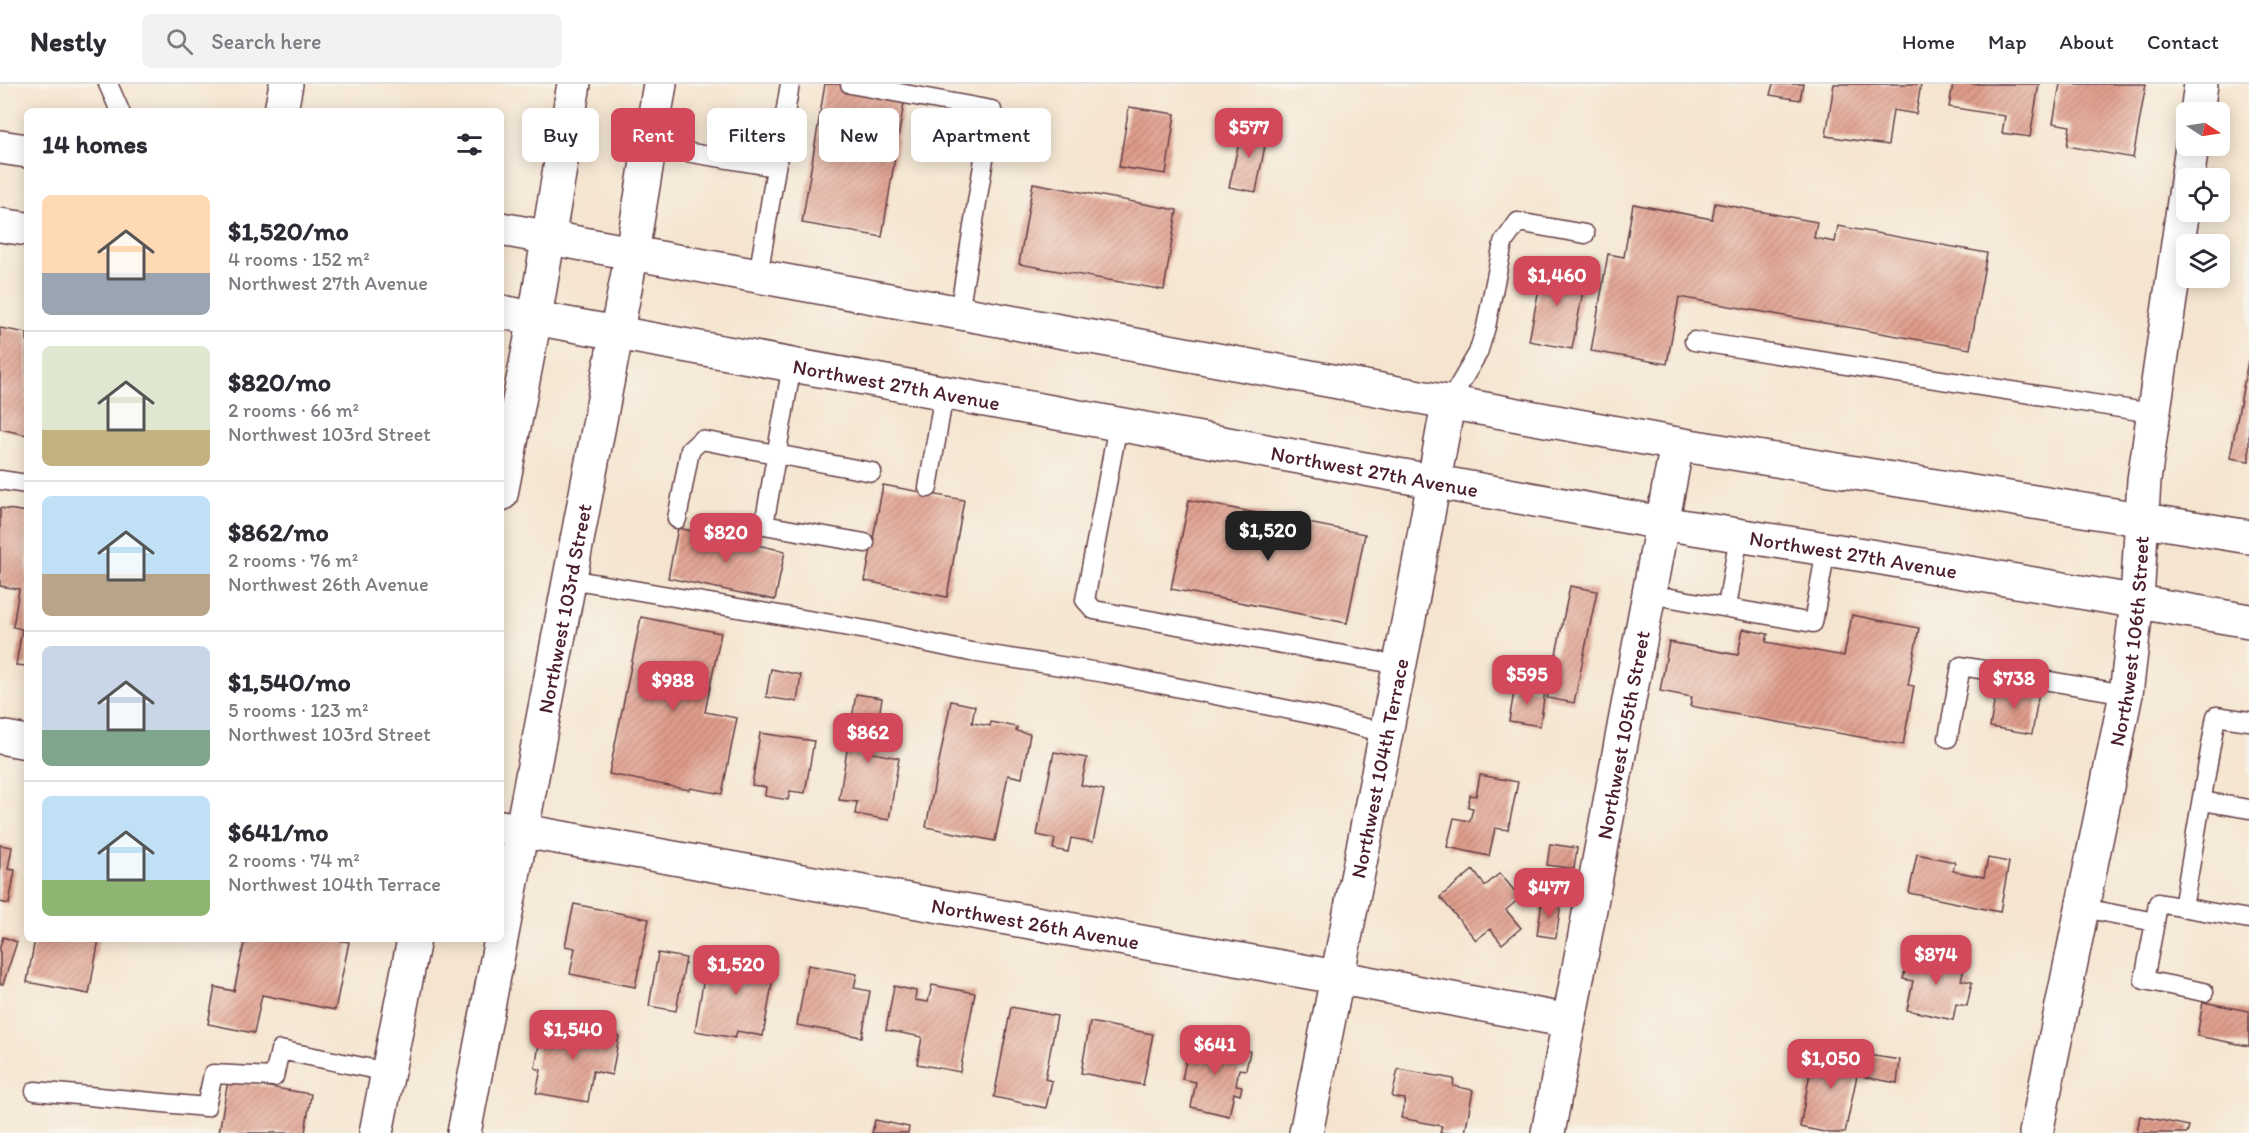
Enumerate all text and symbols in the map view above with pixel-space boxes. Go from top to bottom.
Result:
search box [142,14,562,68]
text: Nestly [30,24,106,58]
icon: search [163,25,196,58]
text: Search here [211,28,322,55]
text: Home [1902,29,1955,54]
text: Map [1988,29,2027,54]
text: About [2060,29,2114,54]
text: Contact [2147,29,2219,54]
north arrow [2176,102,2230,156]
map controls [2176,102,2230,288]
chip: Buy [522,108,599,162]
chip: Rent [611,108,695,162]
chip: Filters [707,108,807,162]
chip: New [819,108,899,162]
chip: Apartment [911,108,1051,162]
pin: $577 [1213,108,1285,159]
text: $577 [1229,115,1269,139]
text: 14 homes [42,128,148,160]
icon: filters [453,128,486,161]
button: locate [2176,168,2230,222]
text: $1,520/mo [228,215,349,247]
icon: home [90,219,162,291]
button: layers [2176,234,2230,288]
text: 4 rooms · 152 m² [228,247,370,271]
pin: $1,460 [1508,256,1606,307]
text: $1,460 [1527,263,1587,287]
text: Northwest 27th Avenue [228,271,428,295]
street label: Northwest 27th Avenue [791,353,1002,415]
text: $820/mo [228,366,331,398]
icon: home [90,370,162,442]
text: 2 rooms · 66 m² [228,398,359,422]
text: Northwest 103rd Street [228,422,431,446]
street label: Northwest 27th Avenue [1269,440,1480,502]
street label: Northwest 103rd Street [532,501,596,715]
pin: $1,520 [1219,511,1317,562]
pin: $820 [690,513,762,564]
text: $862/mo [228,516,329,548]
text: $1,520 [1239,518,1297,542]
icon: home [90,520,162,592]
text: $820 [704,520,748,544]
street label: Northwest 27th Avenue [1748,525,1959,583]
street label: Northwest 106th Street [2103,535,2153,748]
text: 2 rooms · 76 m² [228,548,358,572]
text: Northwest 26th Avenue [228,572,429,596]
street label: Northwest 105th Street [1591,628,1654,841]
pin: $595 [1491,655,1563,706]
street label: Northwest 104th Terrace [1345,656,1413,880]
pin: $738 [1978,659,2050,710]
pin: $988 [637,661,709,712]
text: $595 [1506,662,1548,686]
text: $1,540/mo [228,666,351,698]
text: $738 [1993,666,2035,690]
text: $988 [652,668,694,692]
icon: home [90,670,162,742]
text: 5 rooms · 123 m² [228,698,369,722]
pin: $862 [832,713,904,764]
text: $862 [847,720,889,744]
text: Northwest 103rd Street [228,722,431,746]
text: $641/mo [228,816,329,848]
icon: home [90,820,162,892]
text: 2 rooms · 74 m² [228,848,360,872]
pin: $477 [1513,868,1585,919]
text: Northwest 104th Terrace [228,872,441,896]
text: $477 [1528,875,1570,899]
street label: Northwest 26th Avenue [929,892,1141,954]
pin: $874 [1900,935,1972,986]
text: $874 [1914,942,1958,966]
pin: $1,520 [687,945,785,996]
text: $1,520 [707,952,765,976]
pin: $1,540 [524,1010,622,1061]
text: $1,540 [544,1017,603,1041]
pin: $641 [1179,1025,1251,1076]
text: $641 [1194,1032,1236,1056]
pin: $1,050 [1782,1039,1880,1090]
text: $1,050 [1801,1046,1861,1070]

